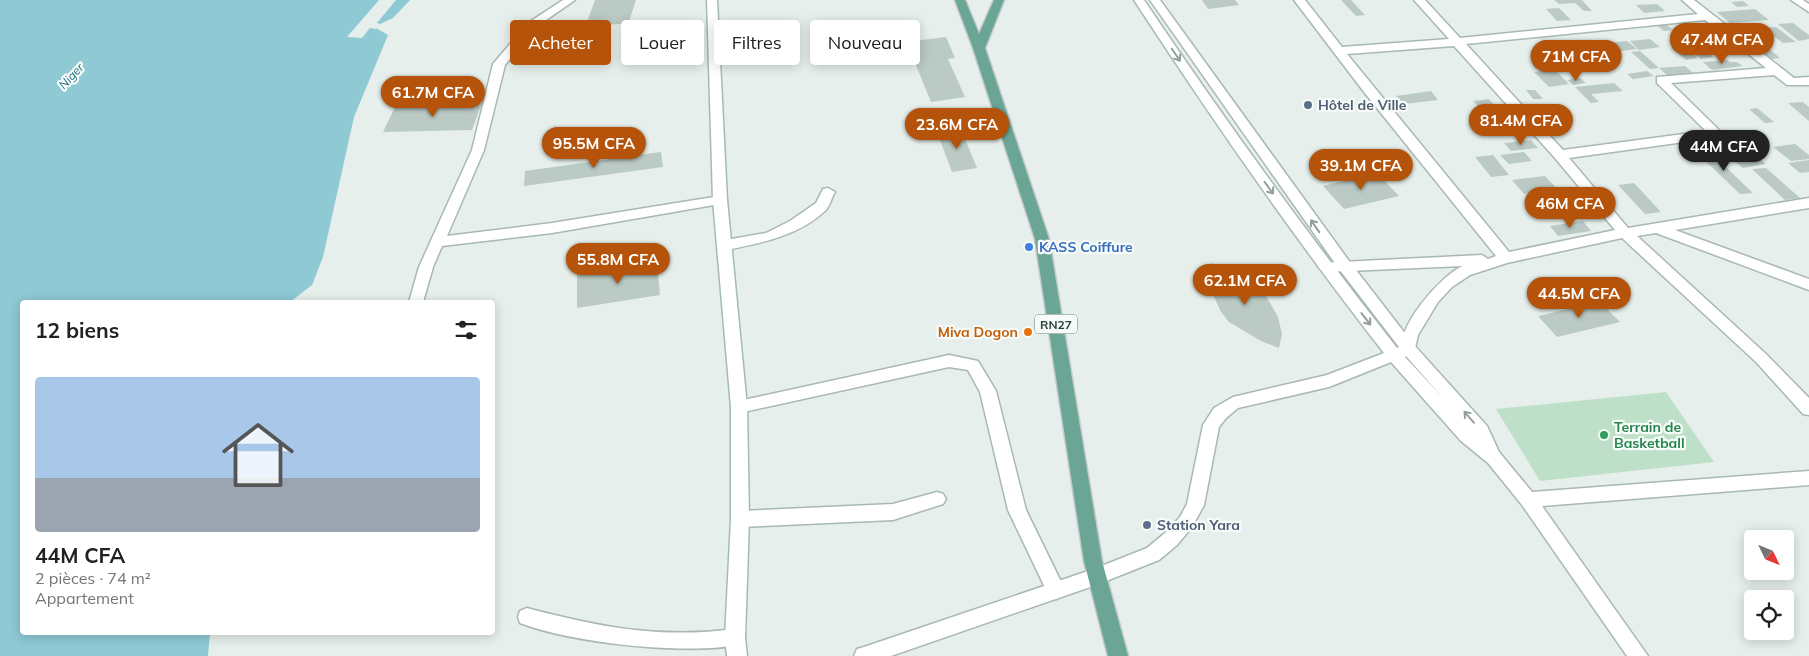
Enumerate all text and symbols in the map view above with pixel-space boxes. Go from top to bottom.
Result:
chip: Acheter [510,20,611,65]
chip: Louer [621,20,704,65]
chip: Filtres [714,20,800,65]
chip: Nouveau [810,20,920,65]
pin: 47.4M CFA [1665,22,1779,65]
text: 47.4M CFA [1681,29,1763,49]
pin: 71M CFA [1530,39,1622,82]
text: 71M CFA [1542,46,1610,66]
one-way arrow [1171,48,1181,62]
water label: Niger [55,59,87,92]
pin: 61.7M CFA [376,76,490,118]
text: 61.7M CFA [392,82,474,102]
place label: Hôtel de Ville [1318,96,1407,114]
marker: Hôtel de Ville [1302,99,1314,111]
pin: 81.4M CFA [1464,104,1578,146]
pin: 23.6M CFA [900,108,1014,150]
text: 81.4M CFA [1480,110,1562,130]
text: 23.6M CFA [916,114,998,134]
pin: 95.5M CFA [537,126,651,169]
pin: 44M CFA [1678,130,1770,172]
text: 95.5M CFA [553,133,635,153]
text: 44M CFA [1690,136,1758,156]
pin: 39.1M CFA [1304,148,1418,191]
text: 39.1M CFA [1320,155,1402,175]
one-way arrow [1264,181,1274,195]
pin: 46M CFA [1524,186,1616,229]
text: 46M CFA [1536,193,1604,213]
one-way arrow [1310,220,1321,233]
place label: KASS Coiffure [1039,238,1133,256]
marker: KASS Coiffure [1023,241,1035,253]
pin: 55.8M CFA [561,242,675,285]
text: 55.8M CFA [577,249,659,269]
pin: 62.1M CFA [1188,264,1302,306]
text: 62.1M CFA [1204,270,1286,290]
pin: 44.5M CFA [1522,276,1636,319]
text: 44.5M CFA [1538,283,1620,303]
one-way arrow [1360,312,1371,325]
road number: RN27 [1035,314,1077,334]
icon: filters [452,316,480,344]
text: 12 biens [35,317,119,343]
place label: Miva Dogon [938,323,1018,341]
marker: Miva Dogon [1022,326,1034,338]
icon: home [213,410,303,500]
one-way arrow [1463,411,1475,424]
place label: Terrain de Basketball [1614,418,1685,452]
marker: Terrain de Basketball [1598,429,1610,441]
place label: Station Yara [1157,516,1240,534]
marker: Station Yara [1141,519,1153,531]
north arrow [1744,530,1794,580]
map controls [1744,530,1794,640]
text: 44M CFA [35,542,125,568]
text: 2 pièces · 74 m² [35,568,151,588]
text: Appartement [35,588,134,608]
button: locate [1744,590,1794,640]

